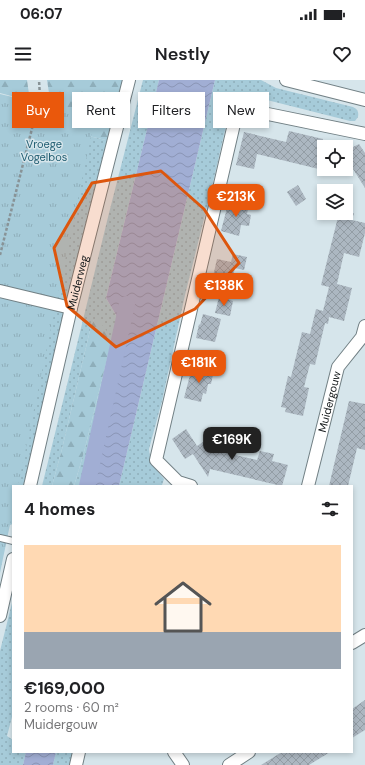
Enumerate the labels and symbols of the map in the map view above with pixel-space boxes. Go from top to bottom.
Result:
park label: Vroege Vogelbos [21,137,67,164]
pin: €213K [208,184,264,218]
street label: Muiderweg [64,254,91,311]
pin: €138K [196,273,252,307]
pin: €181K [171,350,227,384]
street label: Muidergouw [315,369,344,434]
pin: €169K [204,427,260,461]

